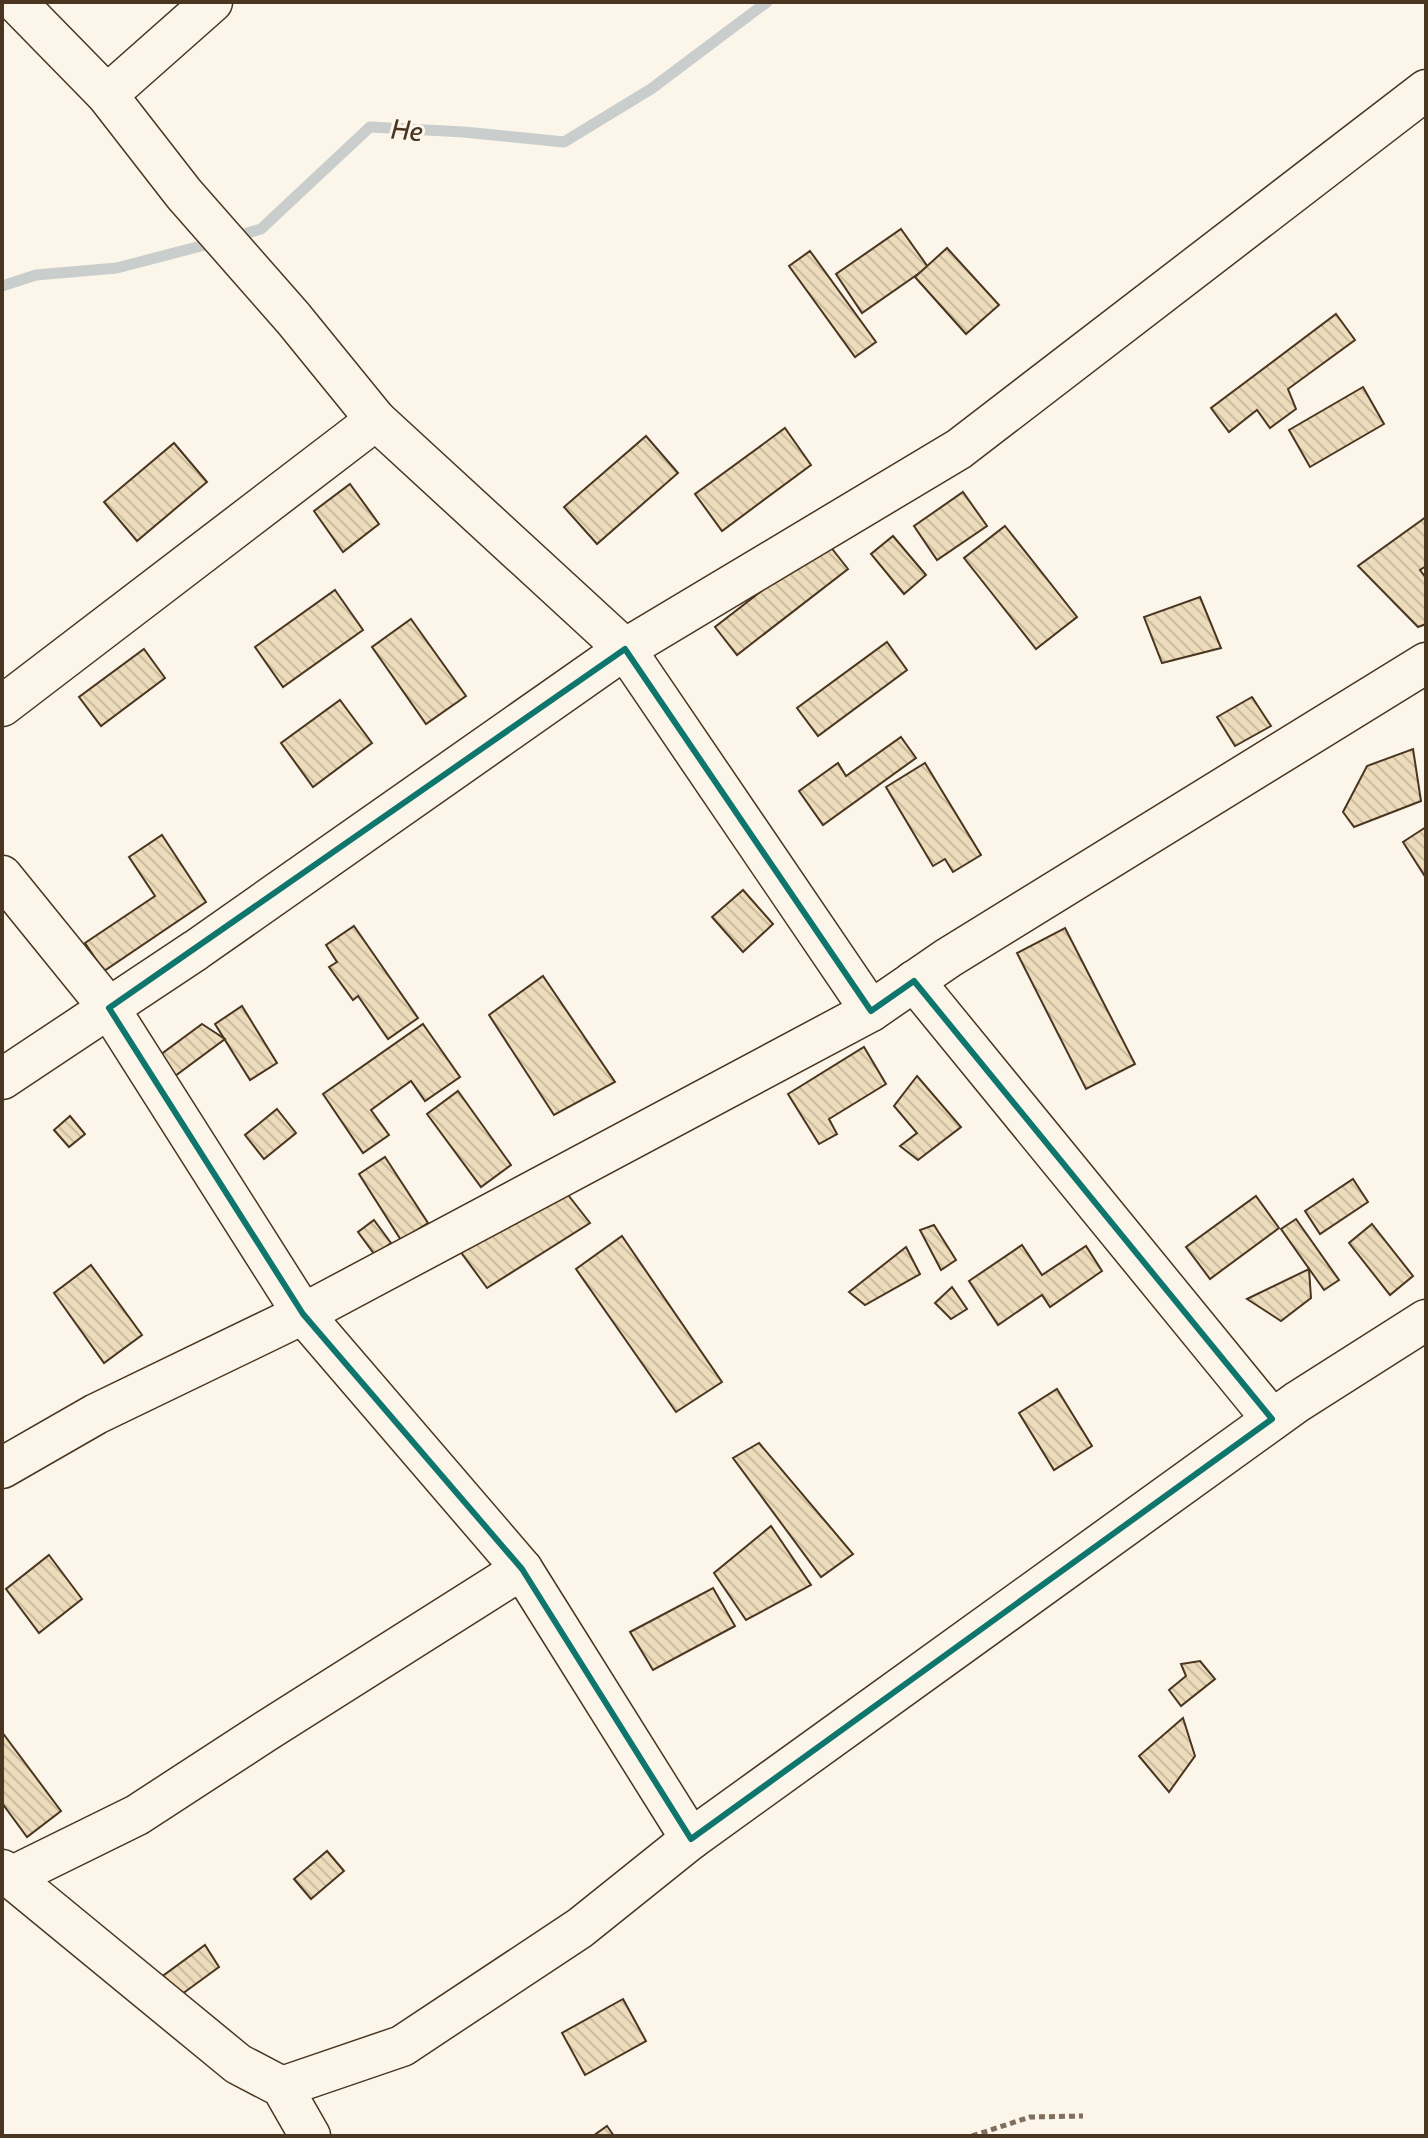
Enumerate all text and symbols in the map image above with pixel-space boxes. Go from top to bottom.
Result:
water label: He [390,112,424,148]

